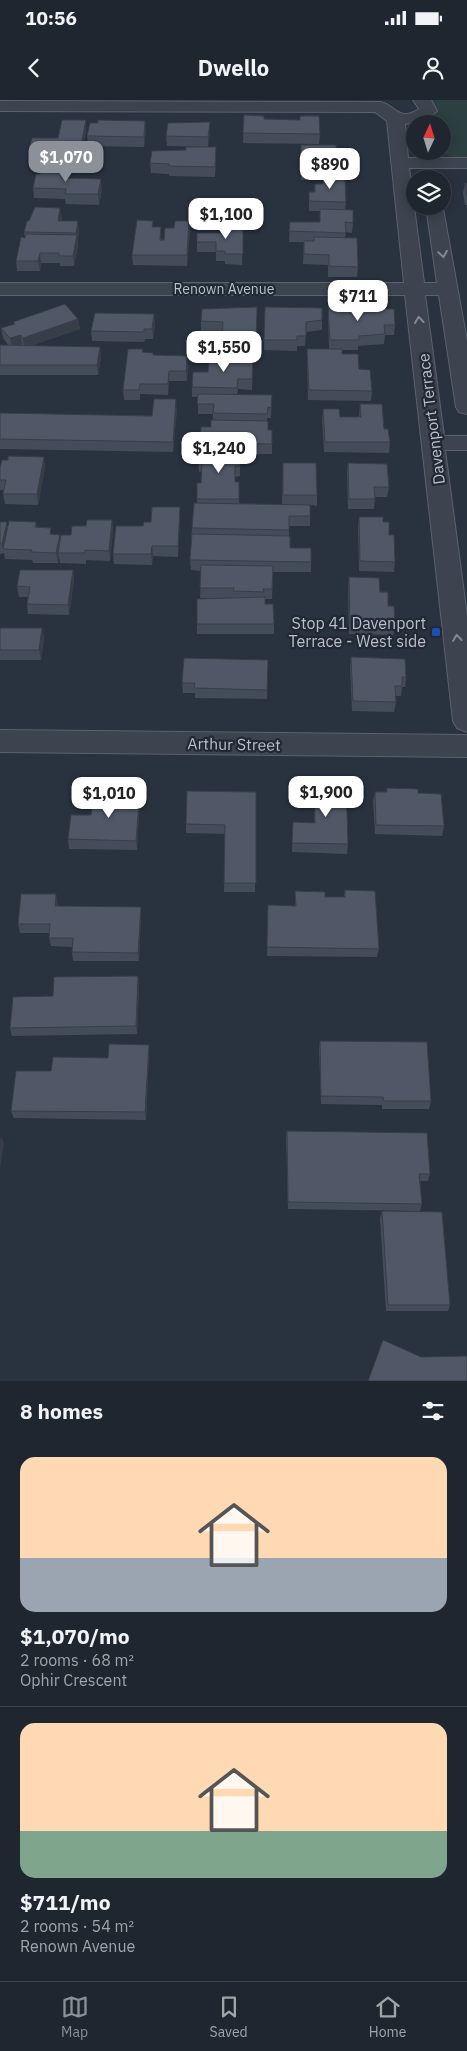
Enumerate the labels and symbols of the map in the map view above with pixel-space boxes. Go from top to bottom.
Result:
north arrow [406,115,451,160]
pin: $1,070 [25,141,107,183]
pin: $890 [300,148,360,190]
pin: $1,100 [185,198,267,240]
one-way arrow [437,250,447,259]
street label: Renown Avenue [174,280,275,298]
pin: $711 [328,280,388,322]
one-way arrow [414,316,425,324]
pin: $1,550 [183,330,265,373]
street label: Davenport Terrace [413,352,449,486]
pin: $1,240 [178,432,260,474]
place label: Stop 41 Davenport Terrace - West side [288,613,426,651]
marker: Stop 41 Davenport Terrace - West side [430,626,442,638]
one-way arrow [452,634,463,642]
street label: Arthur Street [187,733,281,755]
pin: $1,010 [68,776,150,819]
pin: $1,900 [285,776,367,818]

